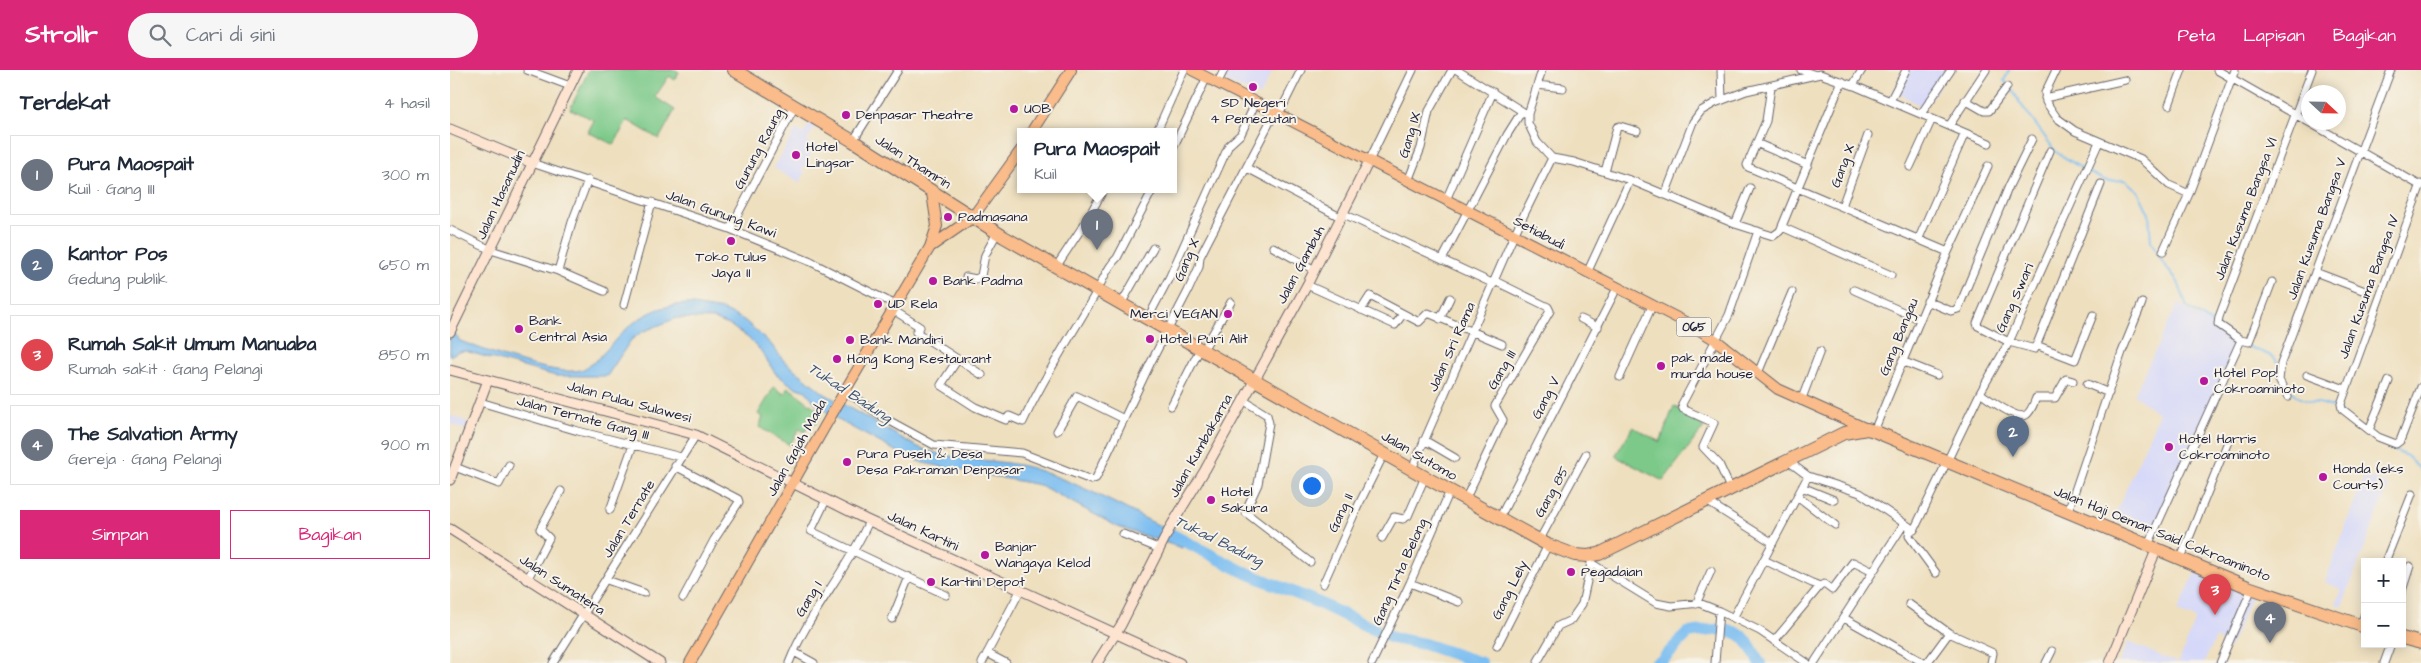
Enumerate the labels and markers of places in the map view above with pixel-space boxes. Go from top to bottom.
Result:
marker: SD Negeri 4 Pemecutan [1247,81,1259,93]
place label: SD Negeri 4 Pemecutan [1210,93,1296,129]
place label: UOB [1024,99,1051,119]
marker: UOB [1008,103,1020,115]
place label: Denpasar Theatre [856,105,974,125]
marker: Denpasar Theatre [840,109,852,121]
place label: Hotel Lingsar [806,137,854,173]
marker: Hotel Lingsar [790,149,802,161]
place label: Padmasana [958,207,1028,227]
pin: 1 [1081,209,1113,250]
marker: Padmasana [942,211,954,223]
marker: Toko Tulus Jaya II [725,235,737,247]
place label: Toko Tulus Jaya II [696,247,766,283]
place label: Bank Padma [943,271,1023,291]
marker: Bank Padma [927,275,939,287]
place label: UD Rela [888,294,937,314]
marker: UD Rela [872,298,884,310]
place label: Merci VEGAN [1130,304,1218,324]
marker: Merci VEGAN [1222,308,1234,320]
place label: Bank Central Asia [529,311,607,347]
marker: Bank Central Asia [513,323,525,335]
place label: Hotel Puri Alit [1160,329,1248,349]
place label: Bank Mandiri [860,330,943,350]
marker: Hotel Puri Alit [1144,333,1156,345]
marker: Bank Mandiri [844,334,856,346]
place label: pak made murda house [1671,348,1754,384]
place label: Hong Kong Restaurant [847,349,992,369]
marker: Hong Kong Restaurant [831,353,843,365]
marker: pak made murda house [1655,360,1667,372]
place label: Hotel Pop! Cokroaminoto [2214,363,2305,399]
marker: Hotel Pop! Cokroaminoto [2198,375,2210,387]
pin: 2 [1997,416,2029,457]
place label: Hotel Harris Cokroaminoto [2179,429,2270,465]
marker: Hotel Harris Cokroaminoto [2163,441,2175,453]
place label: Pura Puseh & Desa Desa Pakraman Denpasar [857,444,1024,480]
marker: Pura Puseh & Desa Desa Pakraman Denpasar [841,456,853,468]
place label: Honda (eks Courts) [2333,459,2404,495]
marker: Honda (eks Courts) [2317,471,2329,483]
place label: Hotel Sakura [1221,482,1268,518]
marker: Hotel Sakura [1205,494,1217,506]
place label: Banjar Wangaya Kelod [995,537,1090,573]
marker: Banjar Wangaya Kelod [979,549,991,561]
place label: Pegadaian [1581,562,1642,582]
marker: Pegadaian [1565,566,1577,578]
place label: Kartini Depot [941,572,1025,592]
pin: 3 [2199,574,2231,615]
marker: Kartini Depot [925,576,937,588]
pin: 4 [2254,602,2286,643]

